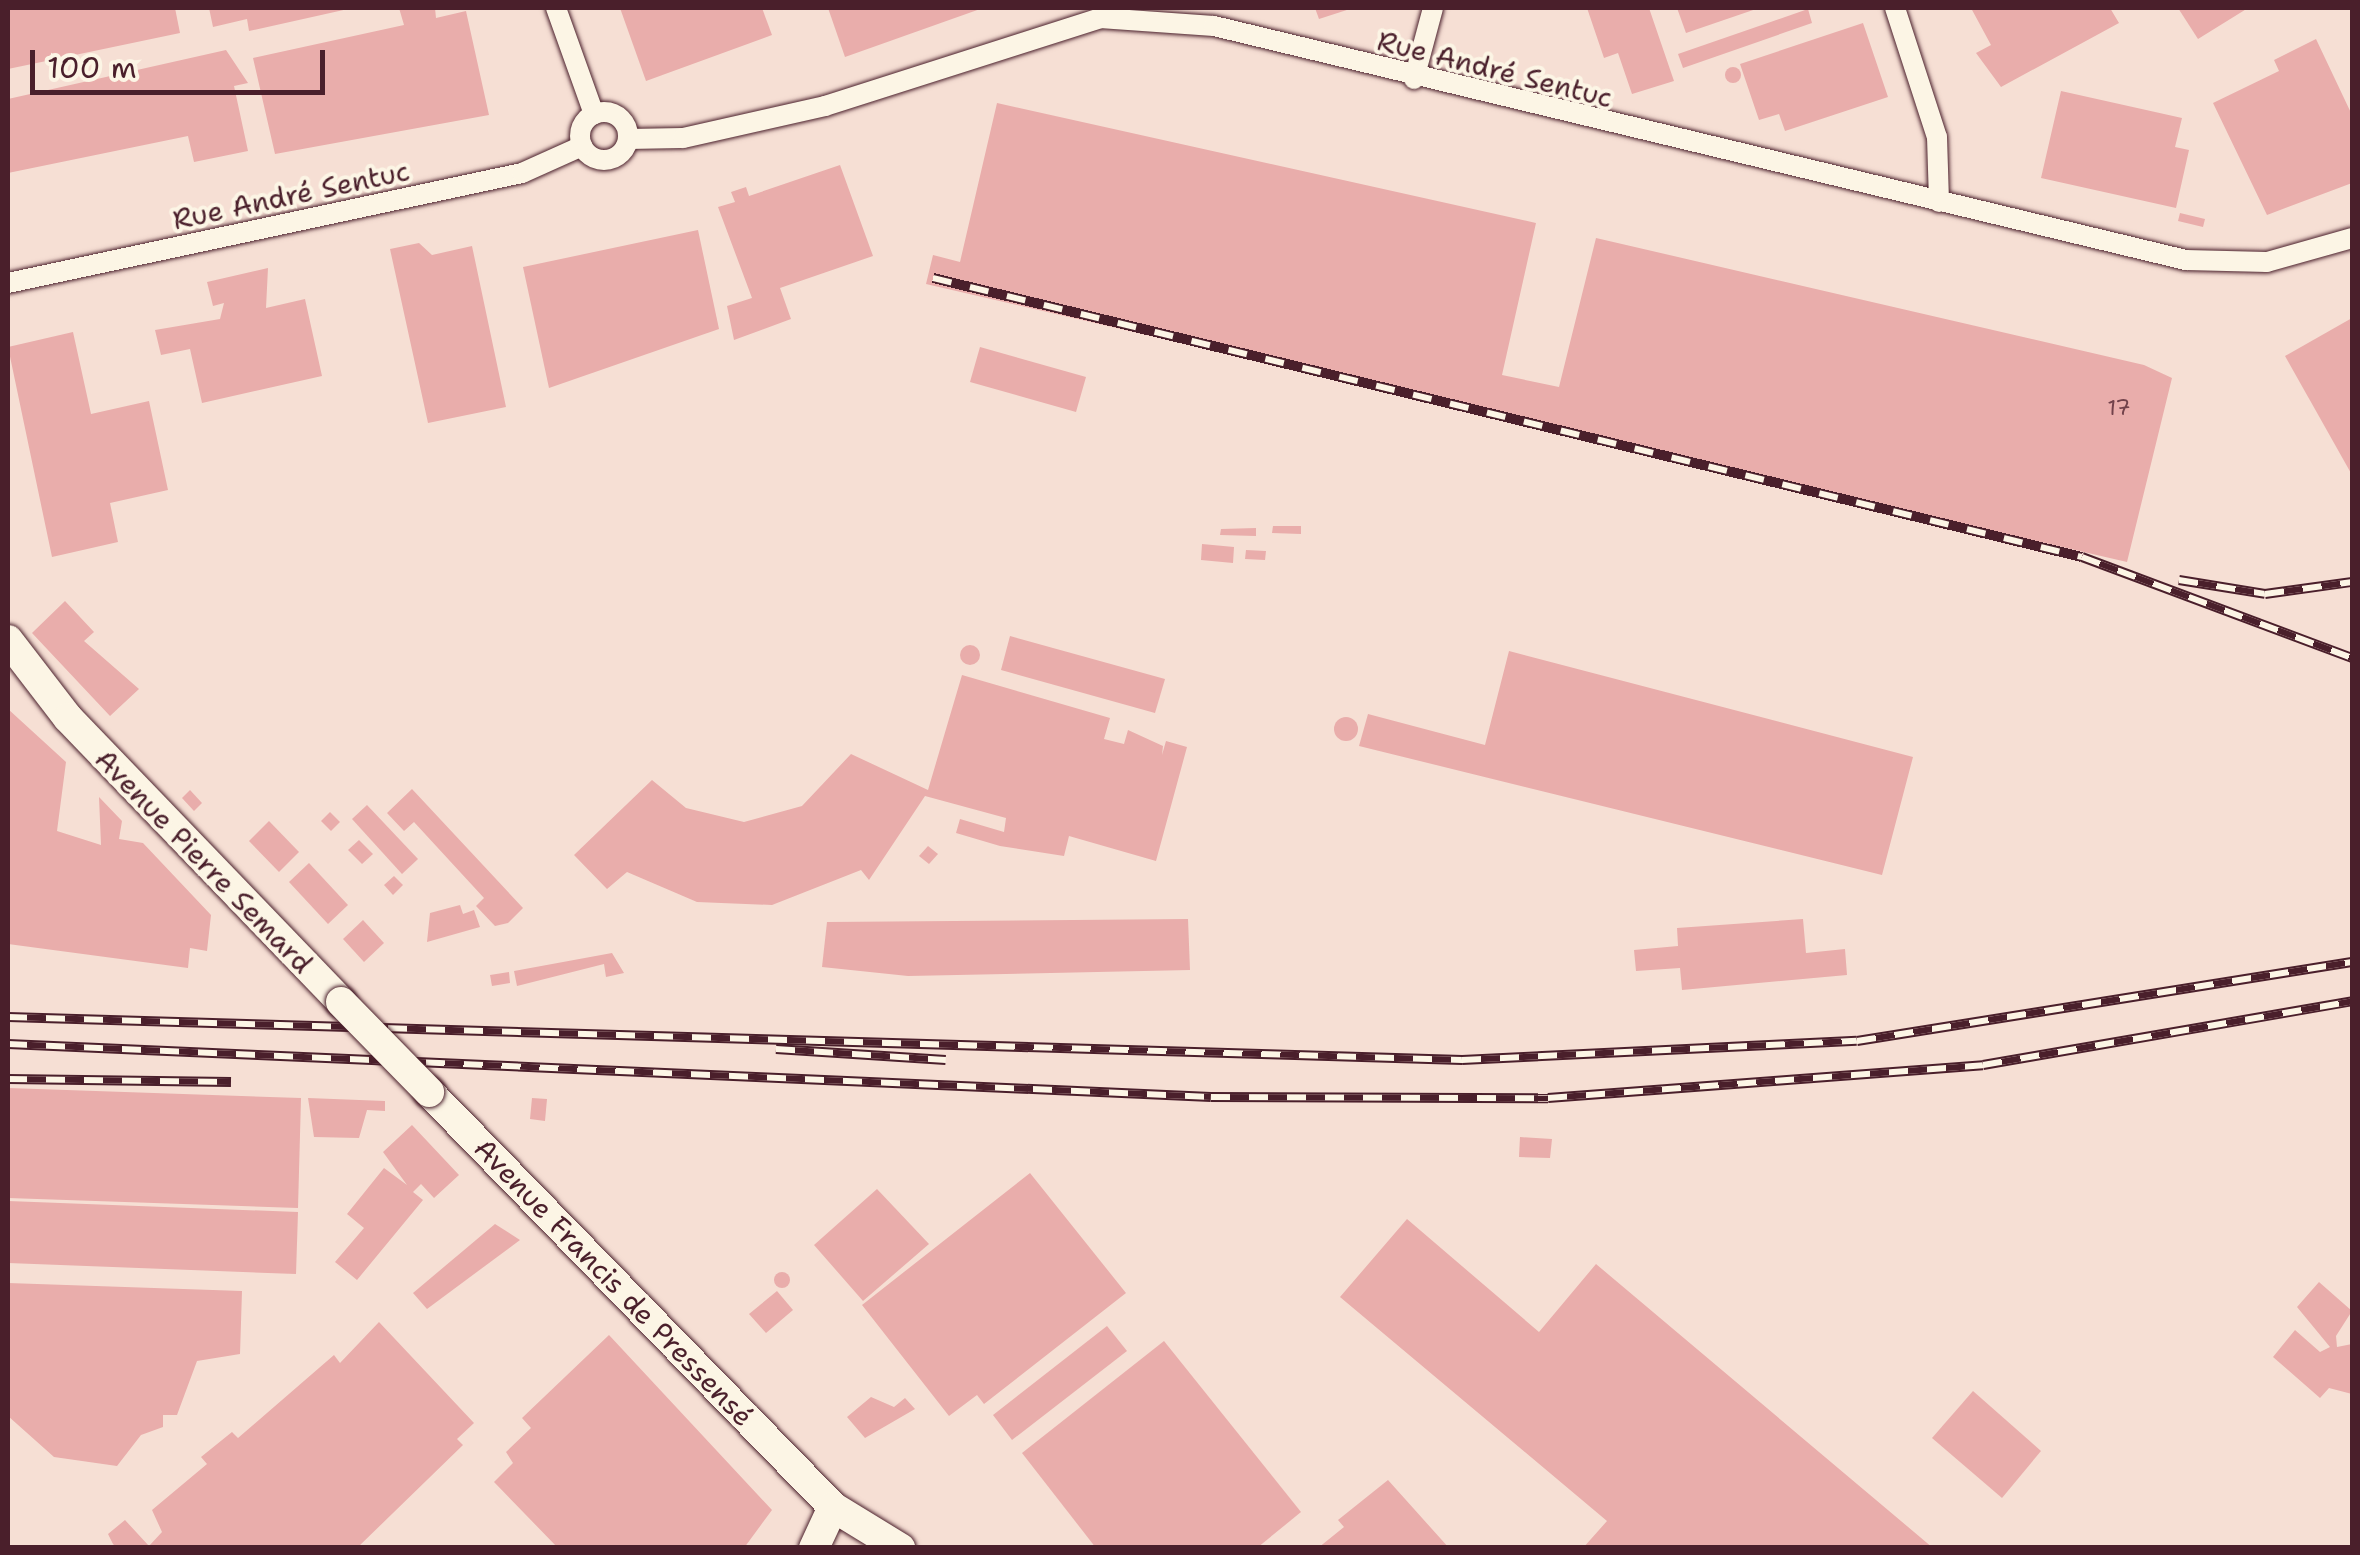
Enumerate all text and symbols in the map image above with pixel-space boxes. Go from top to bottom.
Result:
street label: Rue André Sentuc [1374,24,1616,114]
scale bar [35,30,330,92]
text: 100 m [47,47,137,88]
street label: Rue André Sentuc [170,153,412,237]
house number: 17 [2107,395,2131,421]
street label: Avenue Pierre Semard [88,742,320,980]
street label: Avenue Francis de Pressensé [468,1131,760,1433]

